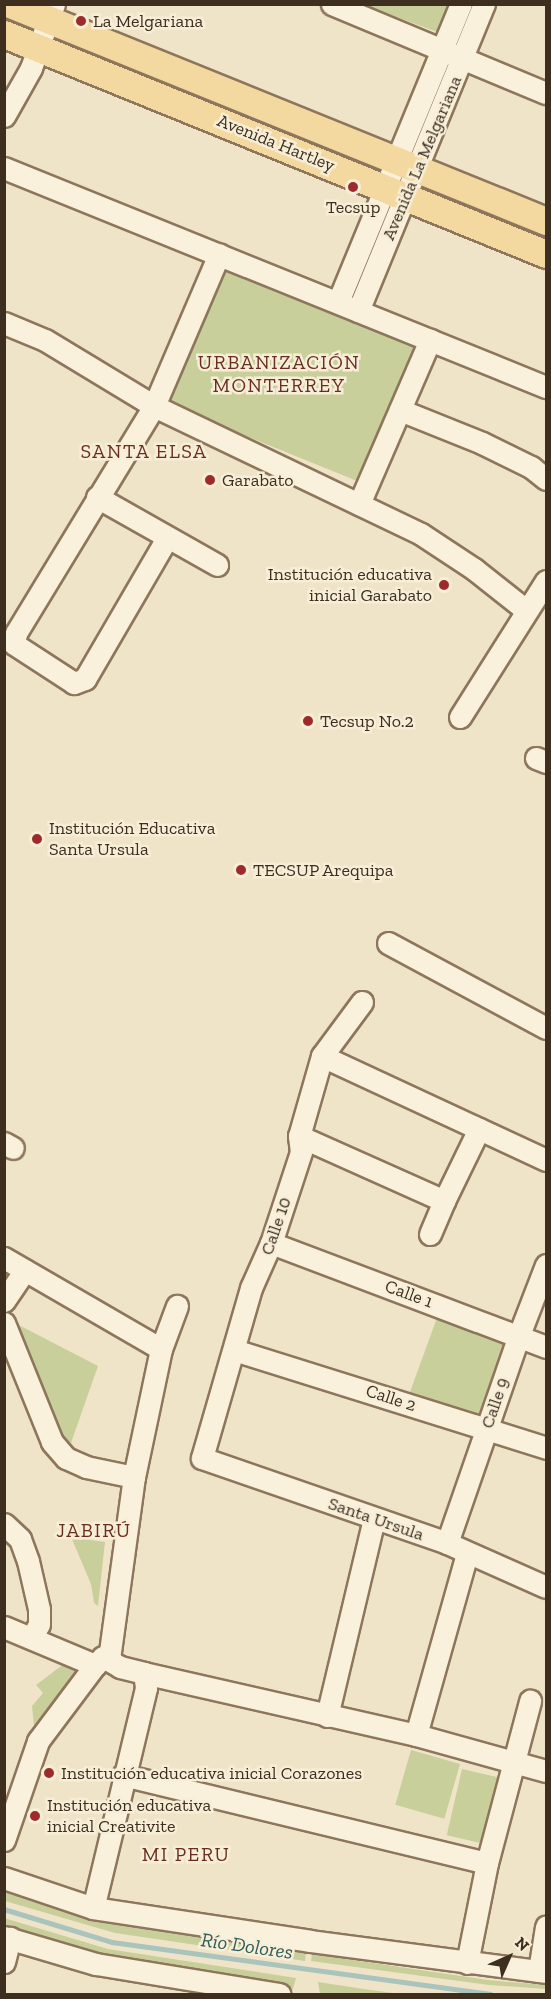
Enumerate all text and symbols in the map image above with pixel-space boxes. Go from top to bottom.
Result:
place label: La Melgariana [93,10,203,32]
marker: La Melgariana [74,14,88,28]
street label: Avenida La Melgariana [378,73,466,243]
street label: Avenida Hartley [214,110,338,176]
marker: Tecsup [346,180,360,194]
place label: Tecsup [326,196,380,218]
district label: URBANIZACIÓN MONTERREY [198,350,360,397]
district label: SANTA ELSA [80,439,208,463]
place label: Garabato [222,469,294,491]
marker: Garabato [203,473,217,487]
place label: Institución educativa inicial Garabato [268,564,432,606]
marker: Institución educativa inicial Garabato [437,578,451,592]
place label: Tecsup No.2 [320,710,414,732]
marker: Tecsup No.2 [301,714,315,728]
place label: Institución Educativa Santa Ursula [49,818,215,860]
marker: Institución Educativa Santa Ursula [30,832,44,846]
place label: TECSUP Arequipa [253,859,394,881]
marker: TECSUP Arequipa [234,863,248,877]
street label: Calle 10 [256,1194,296,1258]
street label: Calle 1 [382,1275,436,1313]
street label: Calle 9 [476,1375,514,1431]
street label: Calle 2 [363,1380,419,1416]
street label: Santa Ursula [325,1493,427,1545]
district label: JABIRÚ [56,1518,132,1542]
place label: Institución educativa inicial Corazones [61,1762,362,1784]
marker: Institución educativa inicial Corazones [42,1766,56,1780]
place label: Institución educativa inicial Creativite [47,1795,211,1838]
marker: Institución educativa inicial Creativite [28,1809,42,1823]
district label: MI PERU [142,1842,230,1866]
north arrow [479,1927,539,1987]
water label: Río Dolores [199,1928,295,1964]
text: N [511,1933,533,1955]

